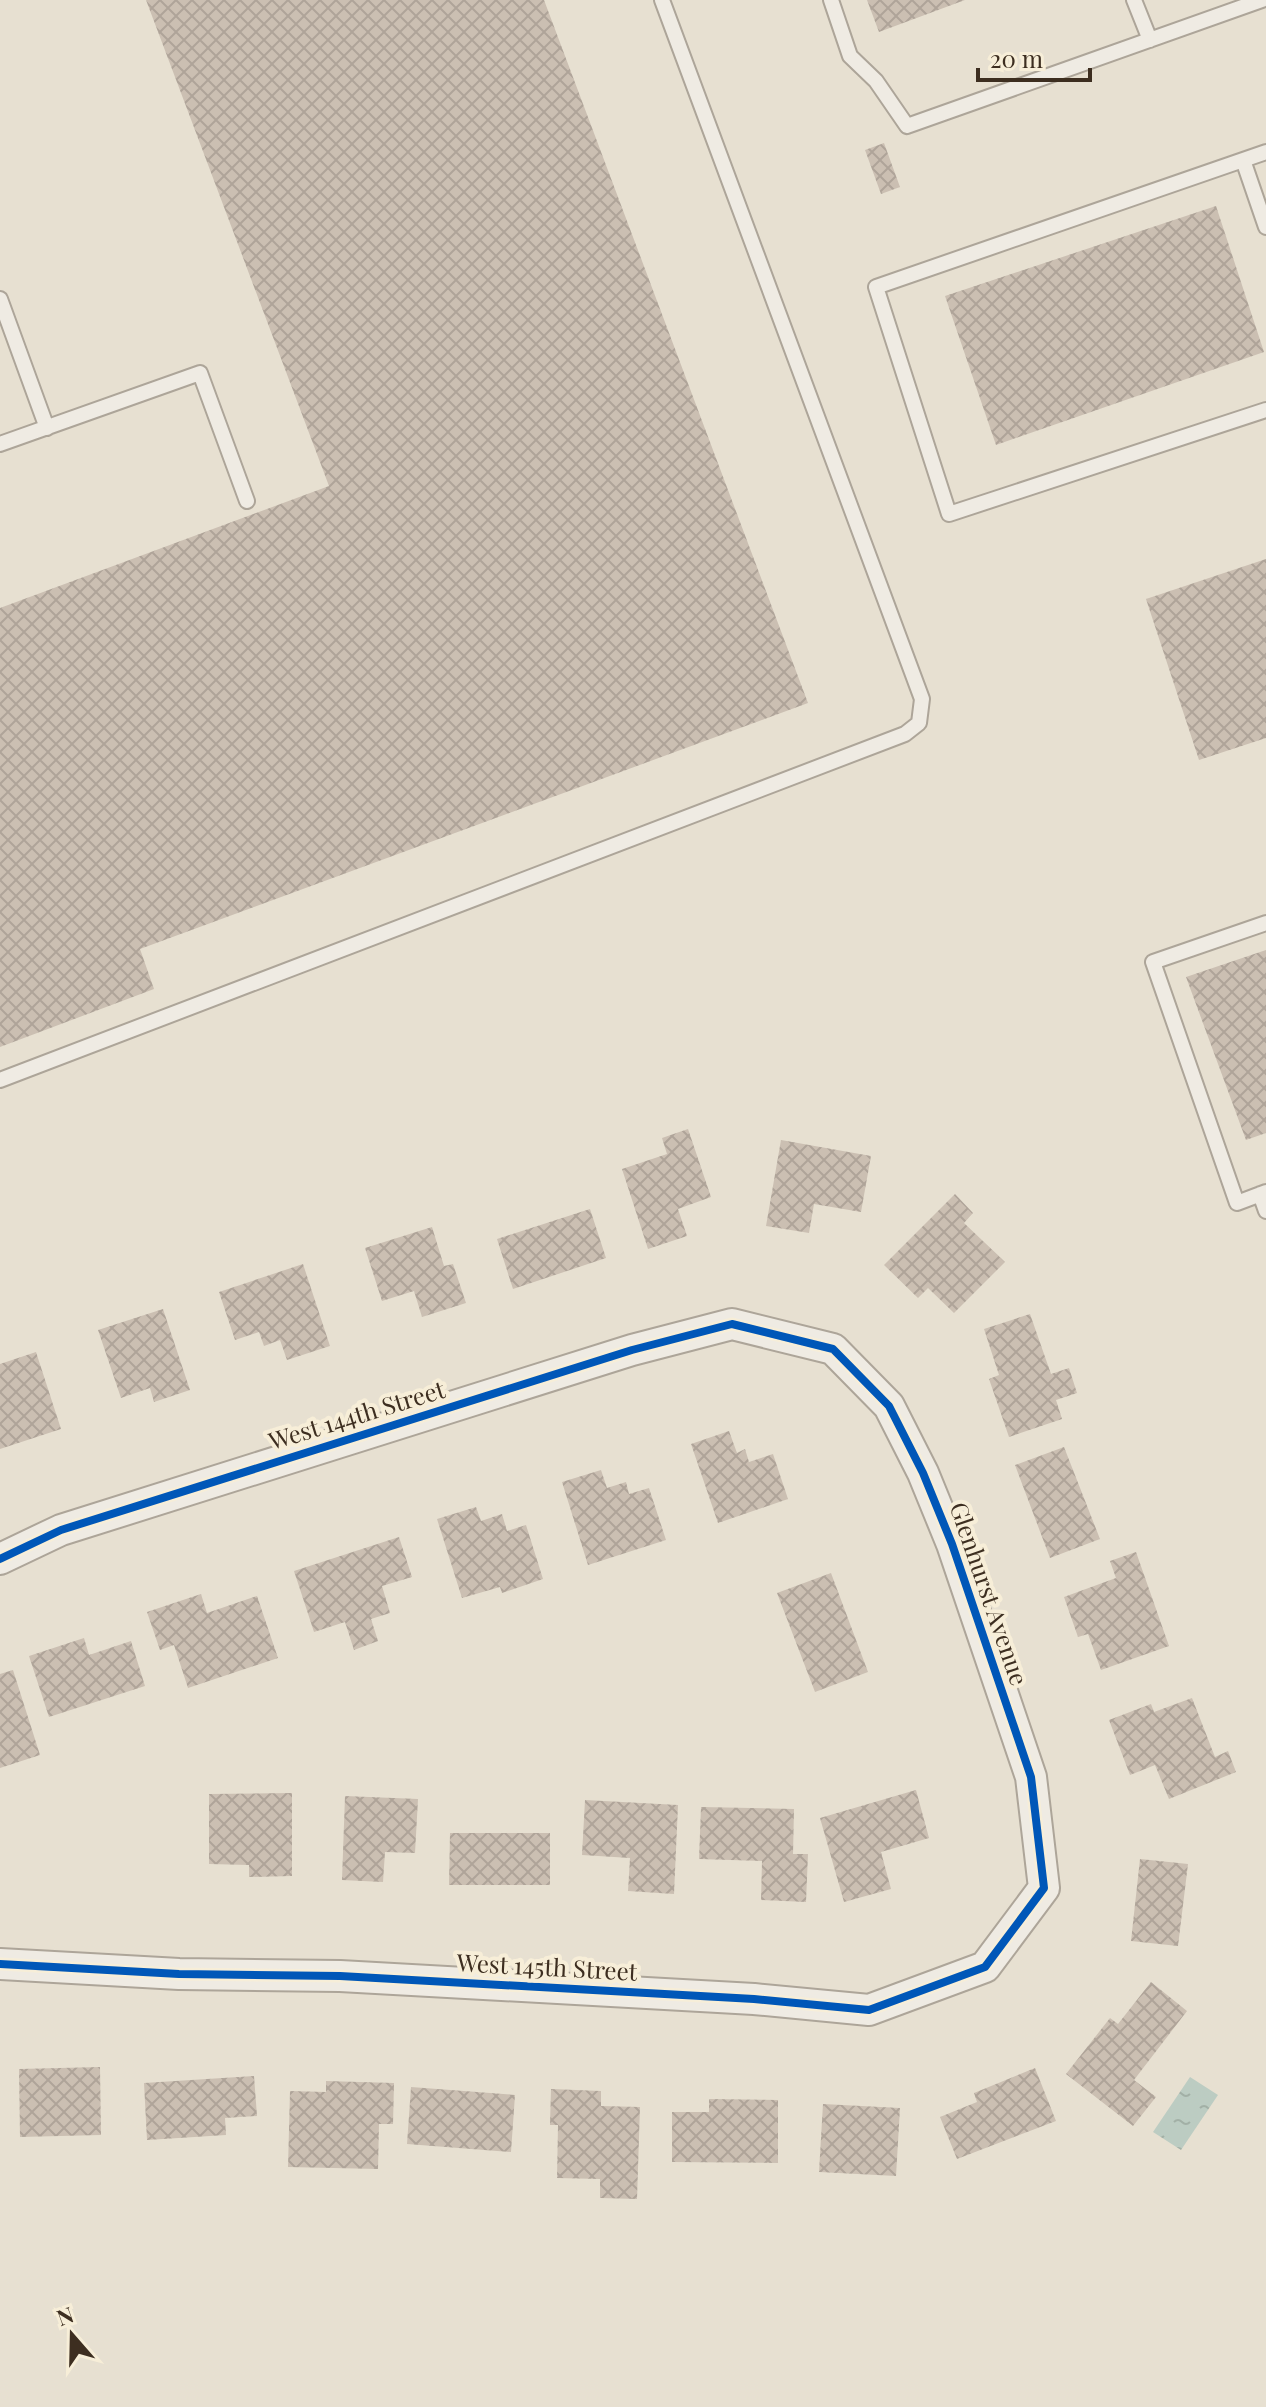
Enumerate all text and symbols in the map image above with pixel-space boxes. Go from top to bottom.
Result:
scale bar [978,32,1090,82]
text: 20 m [990,42,1043,74]
street label: West 144th Street [263,1372,449,1456]
street label: Glenhurst Avenue [944,1497,1036,1689]
street label: West 145th Street [455,1945,639,1987]
north arrow [32,2295,112,2375]
text: N [52,2298,78,2332]

